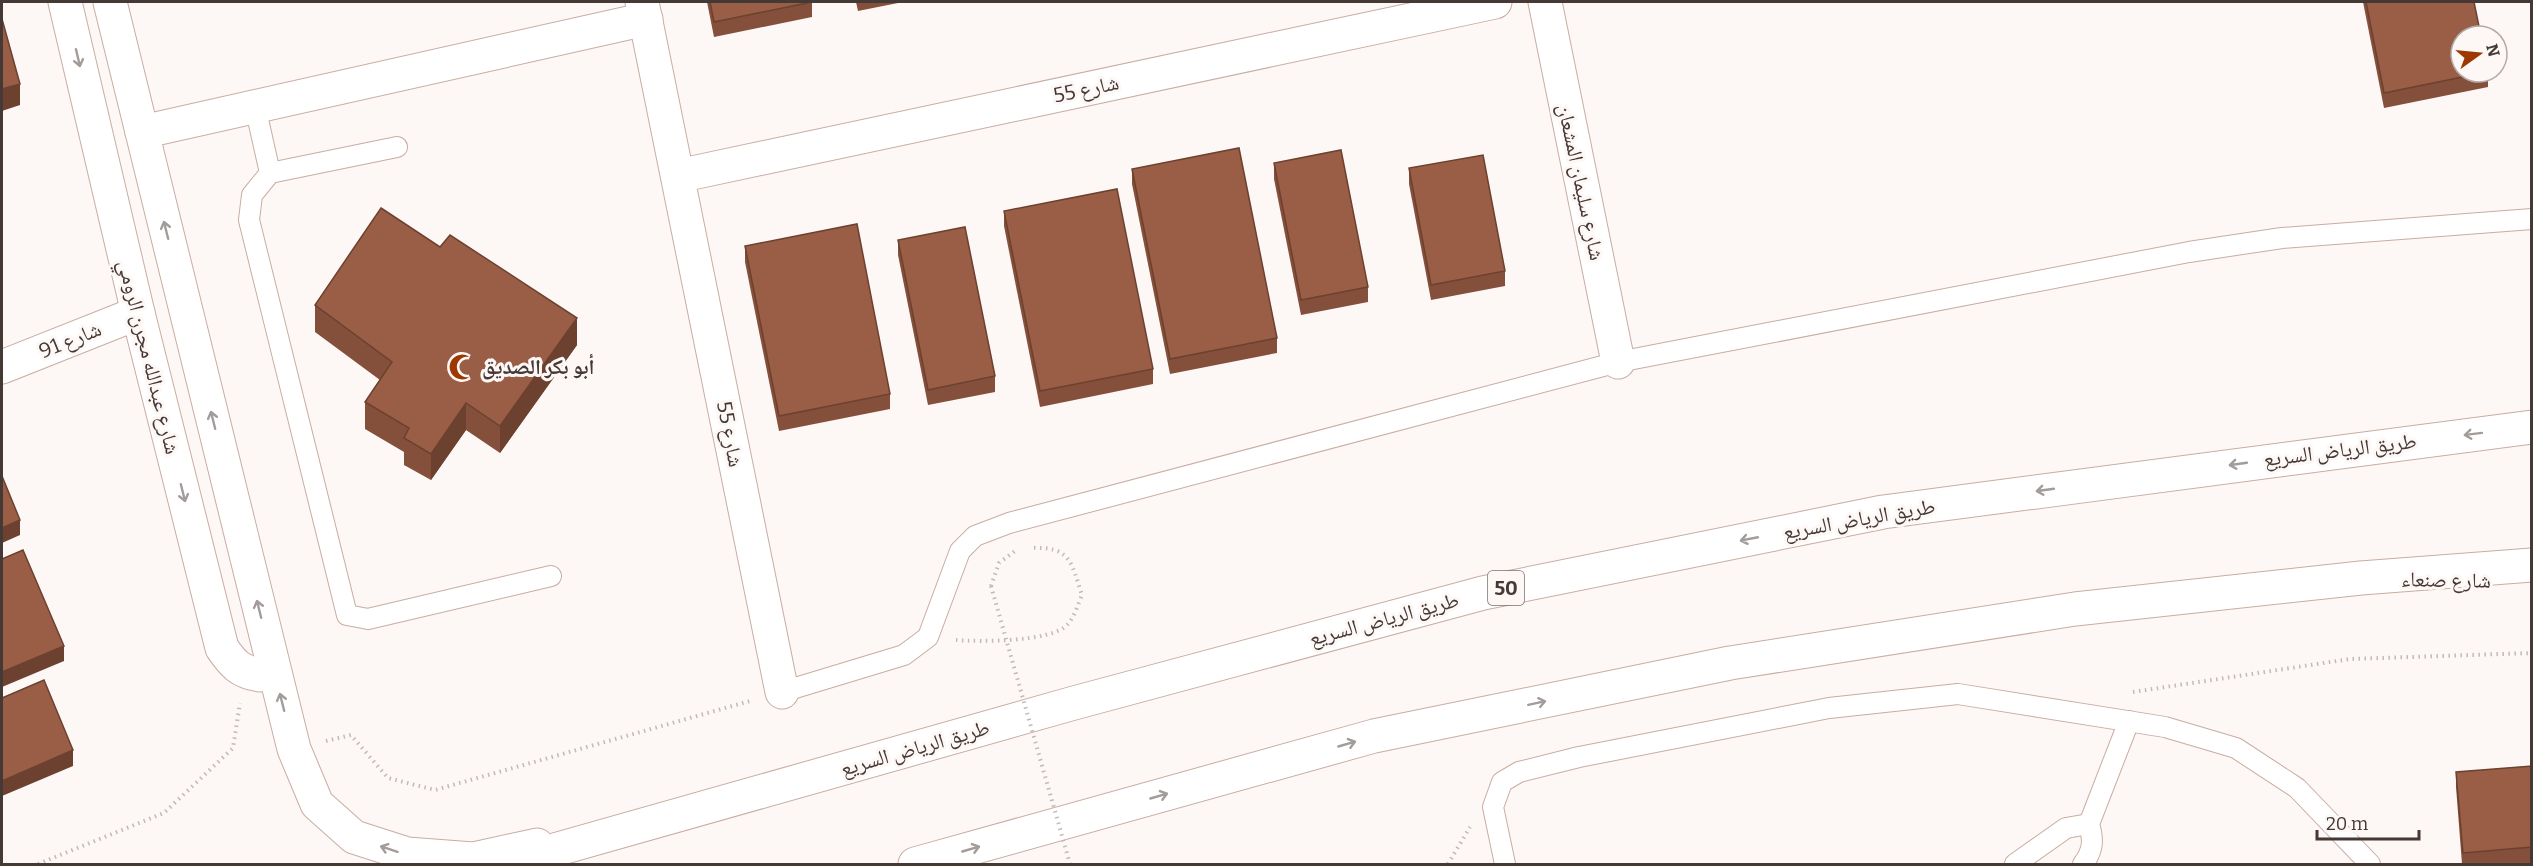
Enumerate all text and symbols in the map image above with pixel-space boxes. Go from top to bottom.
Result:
north arrow [2449,24,2509,84]
text: N [2482,42,2504,59]
one-way arrow [73,49,85,68]
street label: شارع 55 [1051,69,1121,109]
street label: شارع سليمان المشعان [1552,101,1610,263]
one-way arrow [160,221,172,240]
street label: شارع عبدالله مجرن الرومي [109,257,186,458]
street label: شارع 91 [35,316,105,364]
mosque icon: أبو بكر الصديق [447,352,477,382]
place label: أبو بكر الصديق [482,353,594,380]
street label: شارع 55 [711,399,749,469]
one-way arrow [206,411,218,430]
street label: طريق الرياض السريع [2262,428,2418,472]
one-way arrow [2464,428,2484,439]
one-way arrow [2229,458,2249,469]
one-way arrow [178,483,190,502]
one-way arrow [2036,484,2055,495]
street label: طريق الرياض السريع [1781,493,1937,545]
one-way arrow [1740,534,1760,545]
street label: شارع صنعاء [2401,566,2491,594]
road number: 50 [1488,571,1524,605]
street label: طريق الرياض السريع [1306,587,1462,651]
one-way arrow [252,600,264,619]
one-way arrow [275,693,287,712]
one-way arrow [1527,697,1547,708]
street label: طريق الرياض السريع [837,714,993,782]
one-way arrow [1337,738,1356,749]
one-way arrow [1149,790,1168,802]
scale bar [2317,803,2419,841]
text: 20 m [2326,813,2368,835]
one-way arrow [380,842,399,853]
one-way arrow [961,843,980,854]

